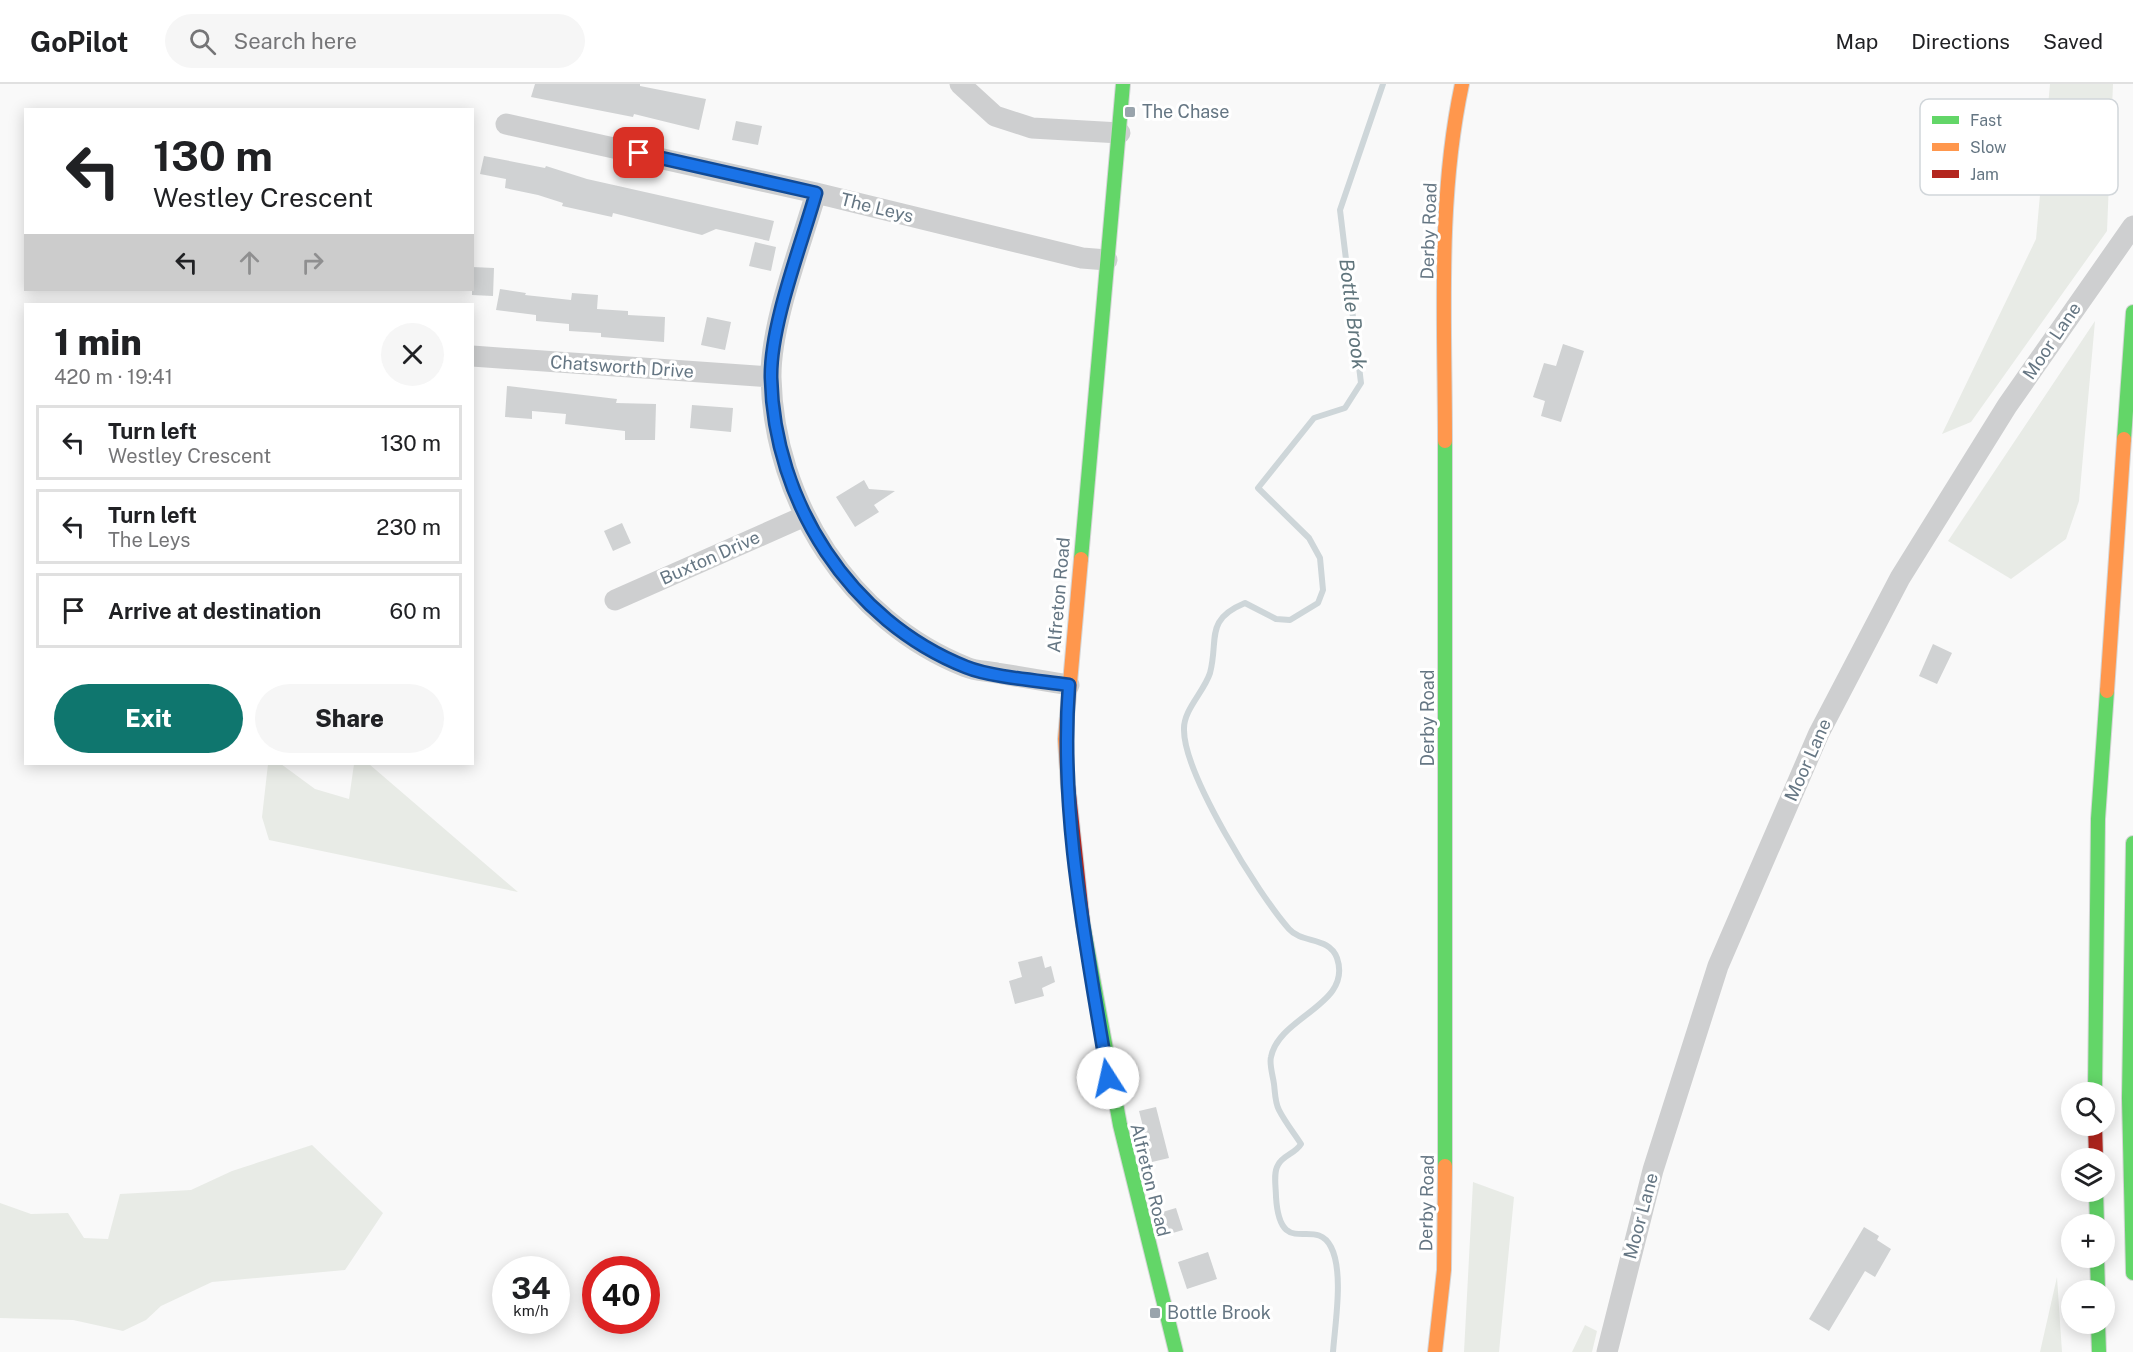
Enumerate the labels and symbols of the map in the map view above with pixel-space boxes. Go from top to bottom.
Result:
legend [1920,99,2118,195]
place label: The Chase [1142,101,1229,122]
marker: The Chase [1123,105,1137,119]
text: Fast [1970,111,2002,130]
pin [613,127,664,178]
text: Slow [1970,138,2007,157]
text: Jam [1970,165,1999,184]
street label: Derby Road [1416,182,1441,280]
street label: The Leys [839,188,916,227]
water label: Bottle Brook [1334,257,1372,371]
street label: Moor Lane [2018,298,2085,383]
street label: Chatsworth Drive [549,351,695,382]
street label: Buxton Drive [657,526,763,589]
street label: Alfreton Road [1043,536,1074,654]
street label: Derby Road [1417,670,1438,766]
street label: Moor Lane [1780,715,1835,804]
position arrow [1076,1046,1140,1110]
street label: Alfreton Road [1126,1121,1175,1239]
street label: Derby Road [1415,1154,1438,1252]
street label: Moor Lane [1619,1171,1662,1261]
speed limit sign: 40 [582,1256,660,1334]
place label: Bottle Brook [1167,1302,1271,1323]
marker: Bottle Brook [1148,1306,1162,1320]

